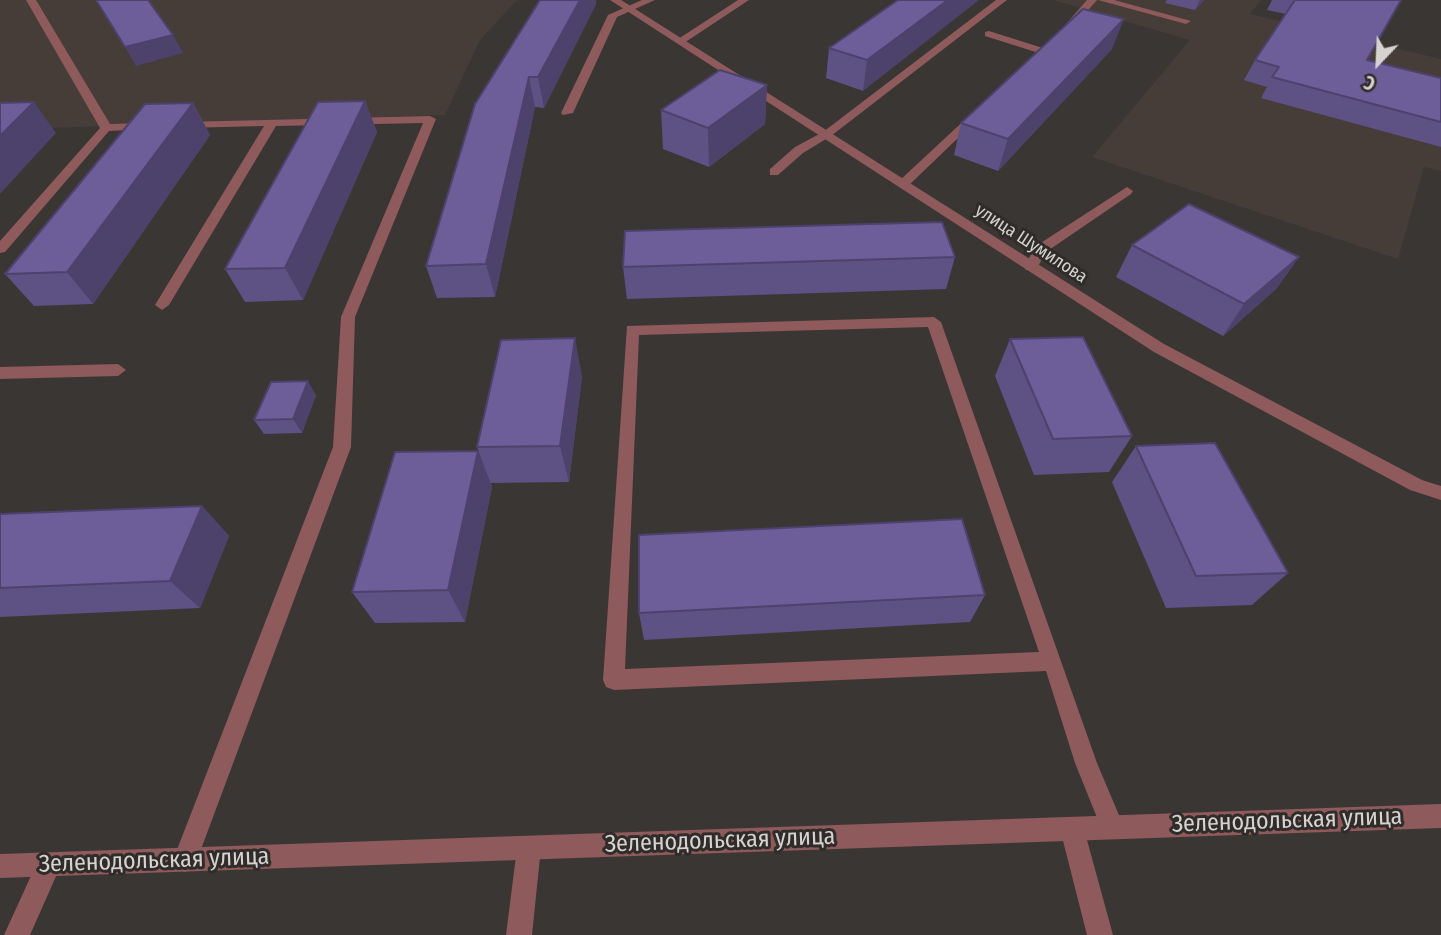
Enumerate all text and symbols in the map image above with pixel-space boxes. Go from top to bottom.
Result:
north arrow [1343,28,1413,98]
text: С [1361,70,1379,95]
street label: улица Шумилова [971,200,1091,288]
street label: Зеленодольская улица [1171,803,1403,839]
street label: Зеленодольская улица [604,823,836,859]
street label: Зеленодольская улица [38,843,270,879]

